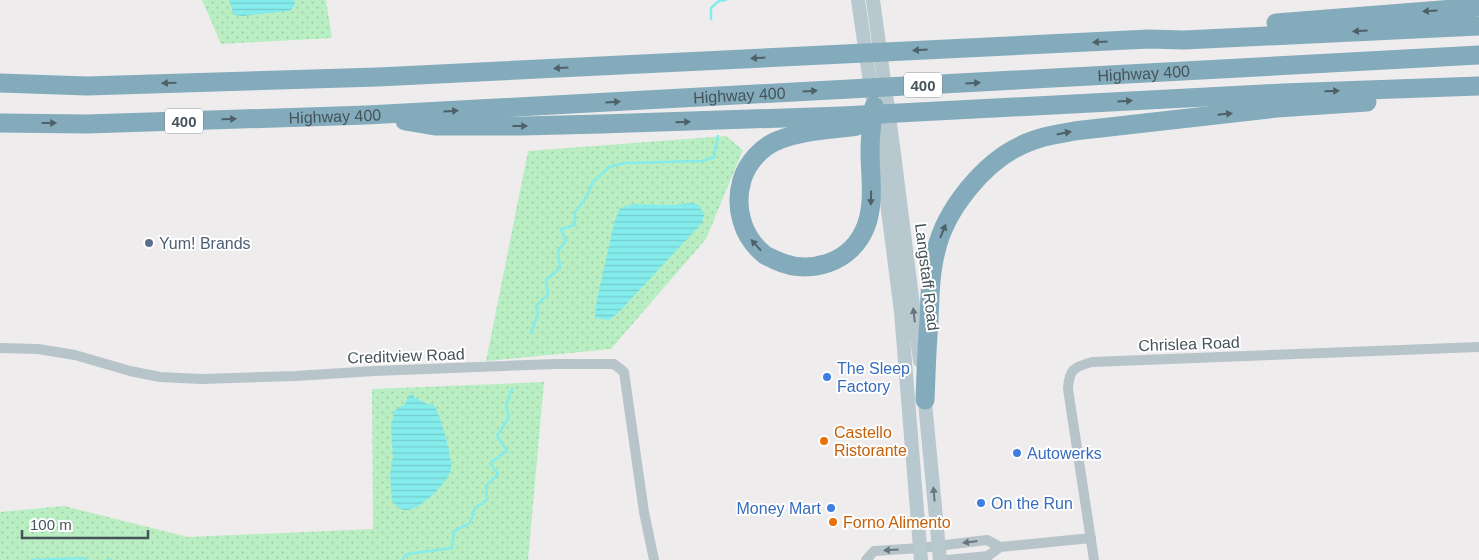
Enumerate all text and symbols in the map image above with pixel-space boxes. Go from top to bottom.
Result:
one-way arrow [1422,7,1438,15]
one-way arrow [1352,28,1368,36]
one-way arrow [1092,38,1108,46]
one-way arrow [912,47,928,55]
one-way arrow [750,55,766,63]
street label: Highway 400 [1097,62,1190,84]
one-way arrow [553,65,569,73]
road number: 400 [904,72,942,98]
one-way arrow [965,78,981,86]
one-way arrow [161,80,177,88]
street label: Highway 400 [693,84,786,106]
one-way arrow [1324,86,1340,94]
one-way arrow [803,87,819,95]
one-way arrow [1117,97,1133,105]
one-way arrow [605,98,621,106]
street label: Highway 400 [288,106,382,126]
one-way arrow [443,106,459,114]
road number: 400 [165,108,203,134]
one-way arrow [1217,110,1233,118]
one-way arrow [221,115,237,123]
one-way arrow [675,117,691,125]
one-way arrow [41,120,57,128]
one-way arrow [512,122,528,130]
one-way arrow [1056,129,1071,137]
one-way arrow [867,190,875,206]
street label: Langstaff Road [912,222,942,332]
one-way arrow [940,223,947,238]
place label: Yum! Brands [159,235,251,252]
marker: Yum! Brands [143,237,155,249]
one-way arrow [750,239,762,251]
one-way arrow [910,307,918,323]
street label: Chrislea Road [1138,334,1240,354]
street label: Creditview Road [347,345,465,367]
place label: The Sleep Factory [837,360,910,395]
marker: The Sleep Factory [821,371,833,383]
place label: Castello Ristorante [834,424,907,459]
marker: Castello Ristorante [818,435,830,447]
place label: Autowerks [1027,445,1102,462]
marker: Autowerks [1011,447,1023,459]
one-way arrow [930,486,938,502]
place label: On the Run [991,495,1073,512]
marker: On the Run [975,497,987,509]
place label: Money Mart [737,500,822,517]
marker: Money Mart [825,502,837,514]
scale bar [22,508,149,540]
place label: Forno Alimento [843,514,951,531]
text: 100 m [30,516,72,533]
marker: Forno Alimento [827,516,839,528]
one-way arrow [962,538,978,546]
one-way arrow [883,546,899,554]

